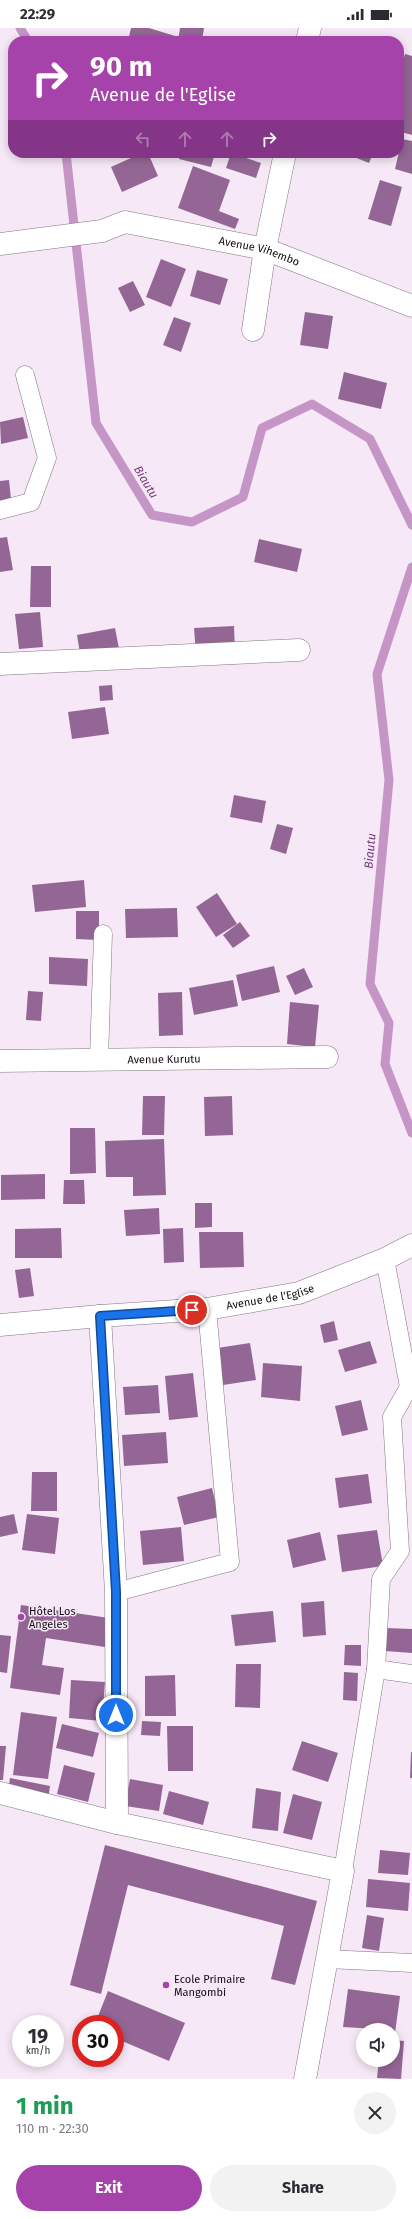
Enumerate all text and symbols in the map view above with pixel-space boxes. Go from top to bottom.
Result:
text: 22:29 [20,5,55,23]
text: 90 m [90,50,152,83]
icon: right [24,52,76,104]
text: Avenue de l'Eglise [90,84,236,106]
icon: left [132,128,154,150]
icon: ahead [174,128,196,150]
icon: ahead [216,128,238,150]
icon: right [258,128,280,150]
street label: Avenue Vihembo [218,234,302,268]
water label: Biautu [131,463,161,501]
water label: Biautu [361,833,379,869]
street label: Avenue Kurutu [127,1052,201,1066]
street label: Avenue de l'Eglise [225,1281,316,1312]
pin [175,1293,209,1327]
icon: arrive [181,1299,203,1321]
place label: Hôtel Los Angeles [29,1605,76,1631]
marker: Hôtel Los Angeles [16,1612,26,1622]
position arrow [95,1694,137,1736]
place label: Ecole Primaire Mangombi [174,1973,245,1999]
marker: Ecole Primaire Mangombi [161,1980,171,1990]
speed limit sign: 30 [72,2015,124,2067]
map controls [356,2023,400,2067]
button: sound [356,2023,400,2067]
text: 19 [28,2024,48,2048]
text: km/h [26,2045,50,2057]
text: 1 min [16,2092,74,2120]
button: close [354,2092,396,2134]
text: 110 m · 22:30 [16,2121,89,2136]
button: Exit [16,2165,202,2211]
button: Share [210,2165,396,2211]

